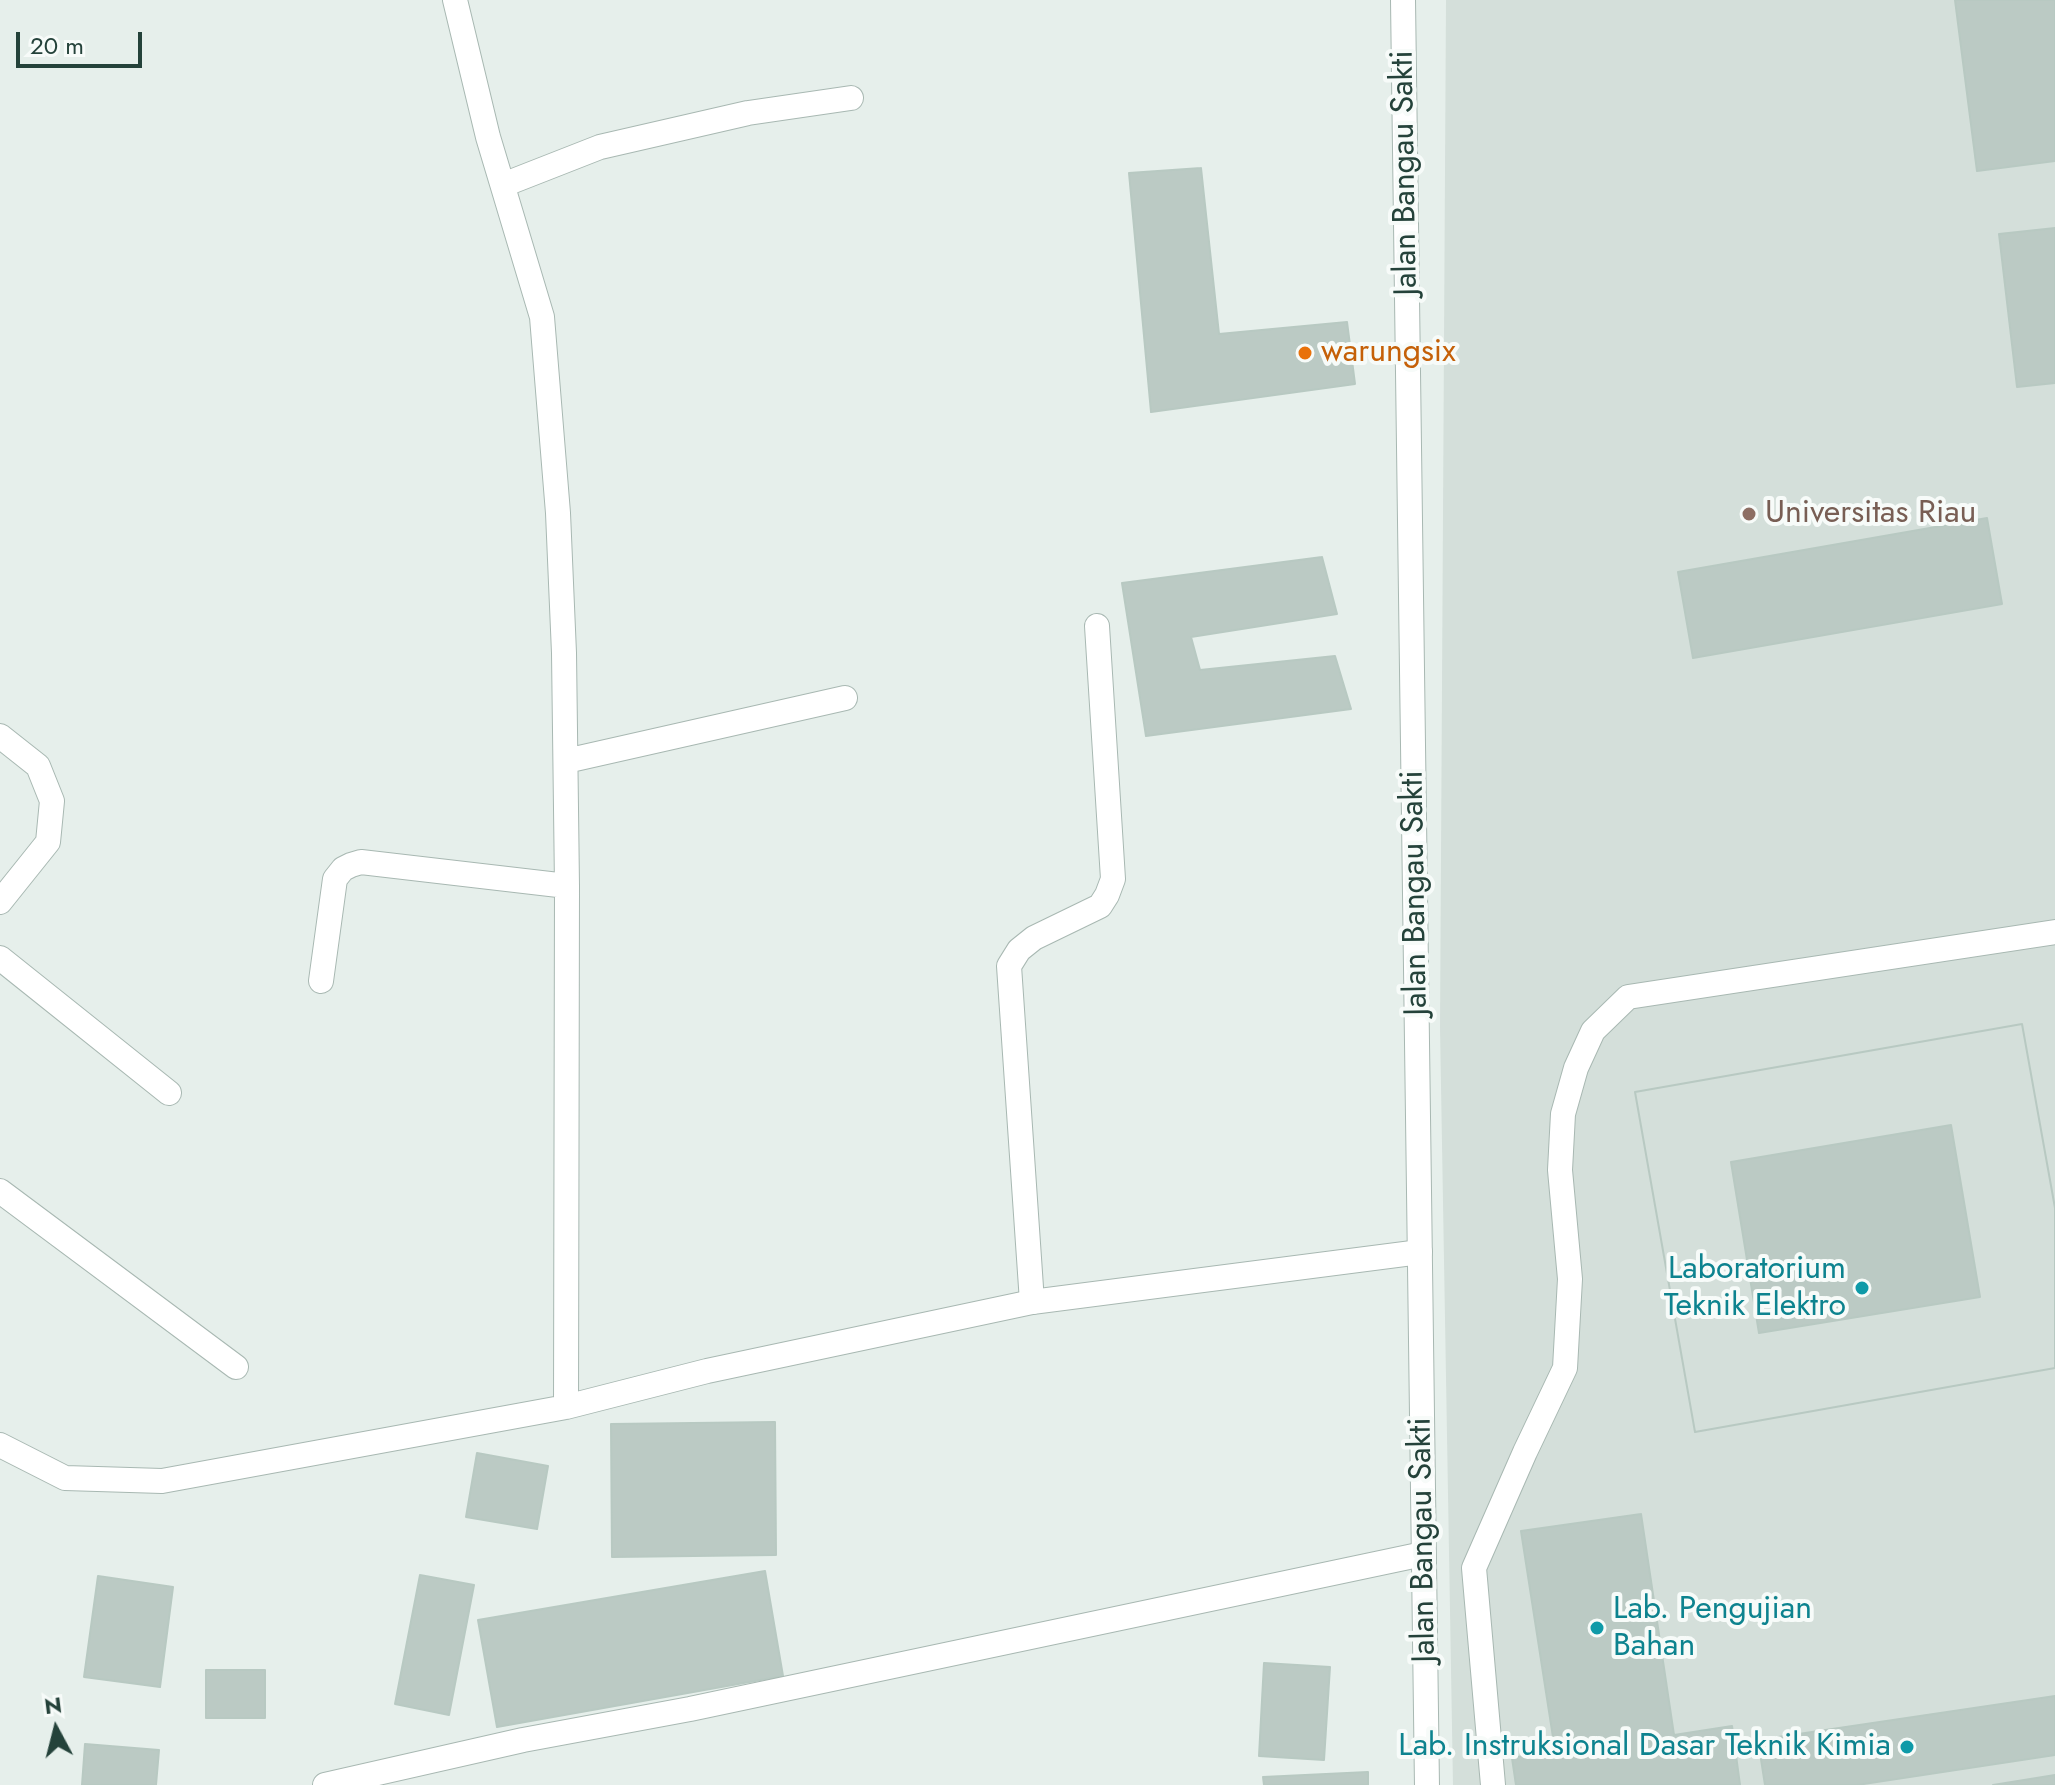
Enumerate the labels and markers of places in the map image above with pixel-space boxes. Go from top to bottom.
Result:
place label: warungsix [1321,334,1456,372]
marker: warungsix [1296,344,1314,362]
place label: Universitas Riau [1765,495,1976,533]
marker: Universitas Riau [1740,505,1758,523]
place label: Laboratorium Teknik Elektro [1664,1251,1846,1326]
marker: Laboratorium Teknik Elektro [1853,1279,1871,1297]
place label: Lab. Pengujian Bahan [1613,1591,1812,1666]
marker: Lab. Pengujian Bahan [1588,1619,1606,1637]
place label: Lab. Instruksional Dasar Teknik Kimia [1398,1728,1891,1766]
marker: Lab. Instruksional Dasar Teknik Kimia [1898,1738,1916,1756]

